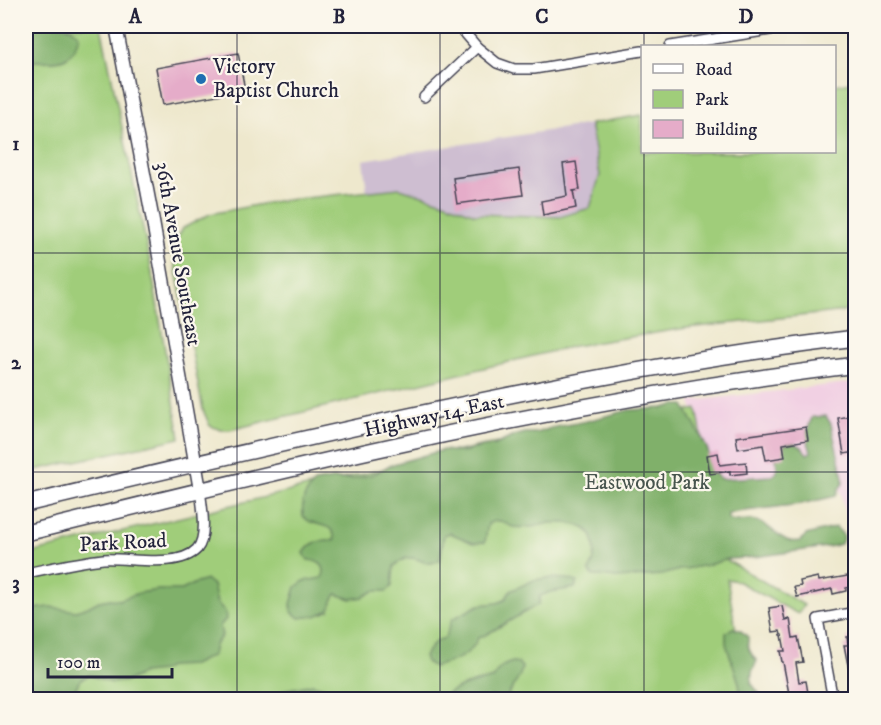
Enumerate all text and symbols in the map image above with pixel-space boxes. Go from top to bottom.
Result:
text: A [128,5,143,30]
text: B [333,5,345,30]
text: C [535,5,549,30]
text: D [739,5,754,30]
legend [641,45,836,153]
place label: Victory Baptist Church [212,54,339,104]
text: Road [695,59,732,81]
marker: Victory Baptist Church [194,72,208,86]
text: Park [695,89,729,111]
text: Building [695,119,757,141]
text: 1 [12,132,20,157]
street label: 36th Avenue Southeast [149,160,207,348]
text: 2 [11,351,22,376]
street label: Highway 14 East [362,388,507,444]
park label: Eastwood Park [584,470,710,496]
street label: Park Road [79,528,168,558]
text: 3 [12,571,20,596]
scale bar [48,641,172,679]
text: 100 m [57,652,100,674]

